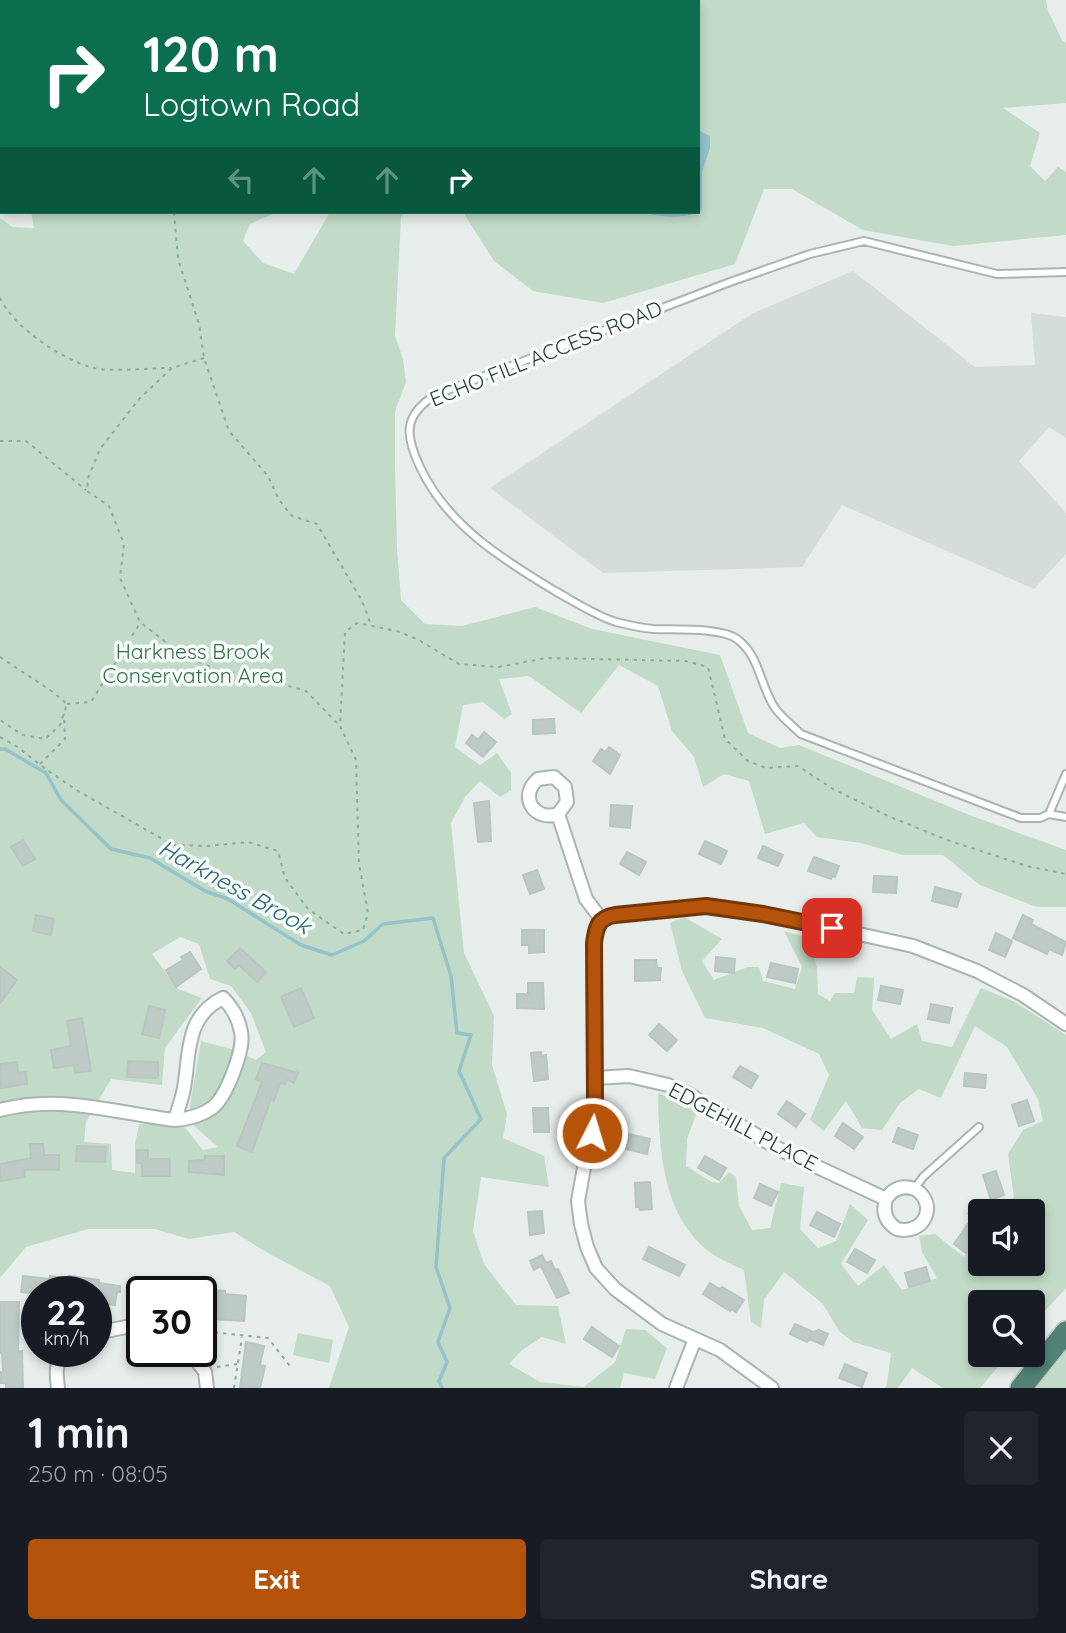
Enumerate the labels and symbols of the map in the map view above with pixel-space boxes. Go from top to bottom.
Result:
street label: ECHO FILL ACCESS ROAD [426,294,666,412]
park label: Harkness Brook Conservation Area [102,638,284,688]
water label: Harkness Brook [154,833,318,941]
pin [802,898,862,958]
street label: EDGEHILL PLACE [665,1076,822,1176]
position arrow [555,1096,629,1170]
speed limit sign: 30 [126,1276,217,1367]

